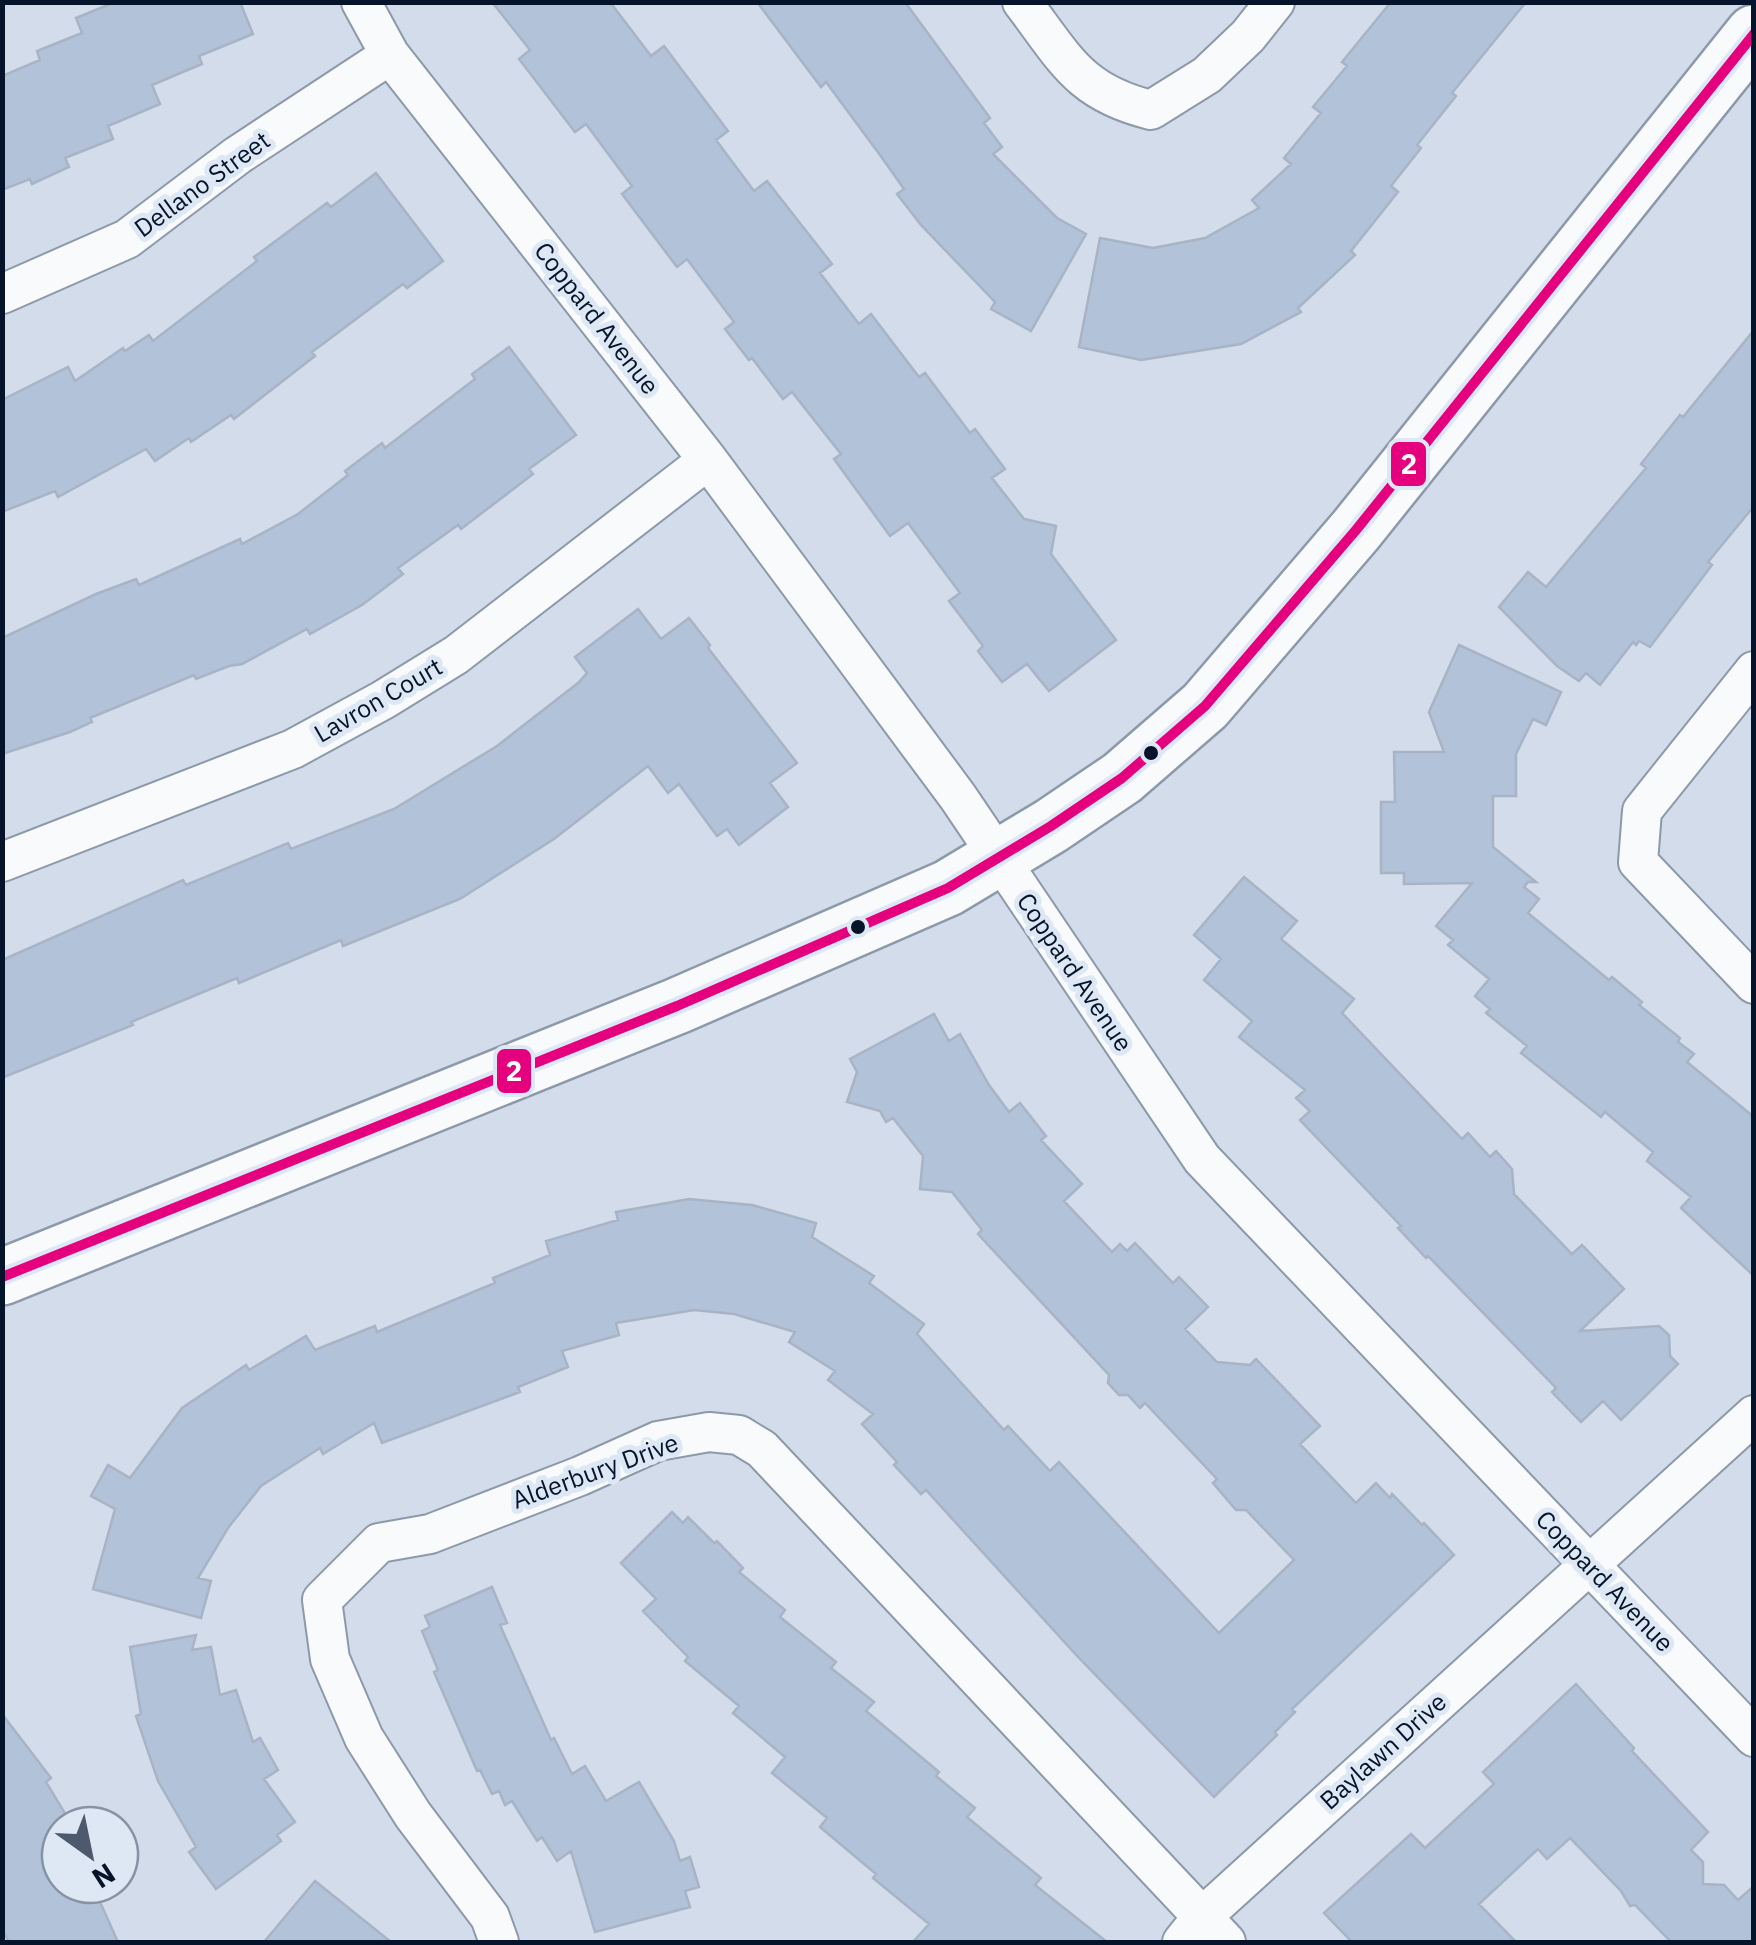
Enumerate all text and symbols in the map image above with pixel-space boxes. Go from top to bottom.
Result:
street label: Dellano Street [127,123,276,244]
street label: Coppard Avenue [528,235,667,401]
line badge: 2 [1389,440,1428,488]
text: 2 [1401,445,1417,482]
street label: Lavron Court [308,650,448,750]
unlabelled marker [1141,743,1161,763]
street label: Coppard Avenue [1010,886,1141,1058]
unlabelled marker [848,917,868,937]
line badge: 2 [495,1047,533,1095]
text: 2 [506,1052,522,1089]
street label: Alderbury Drive [507,1425,683,1516]
street label: Coppard Avenue [1529,1503,1681,1659]
street label: Baylawn Drive [1312,1685,1453,1816]
north arrow [40,1805,140,1905]
text: N [85,1855,122,1897]

